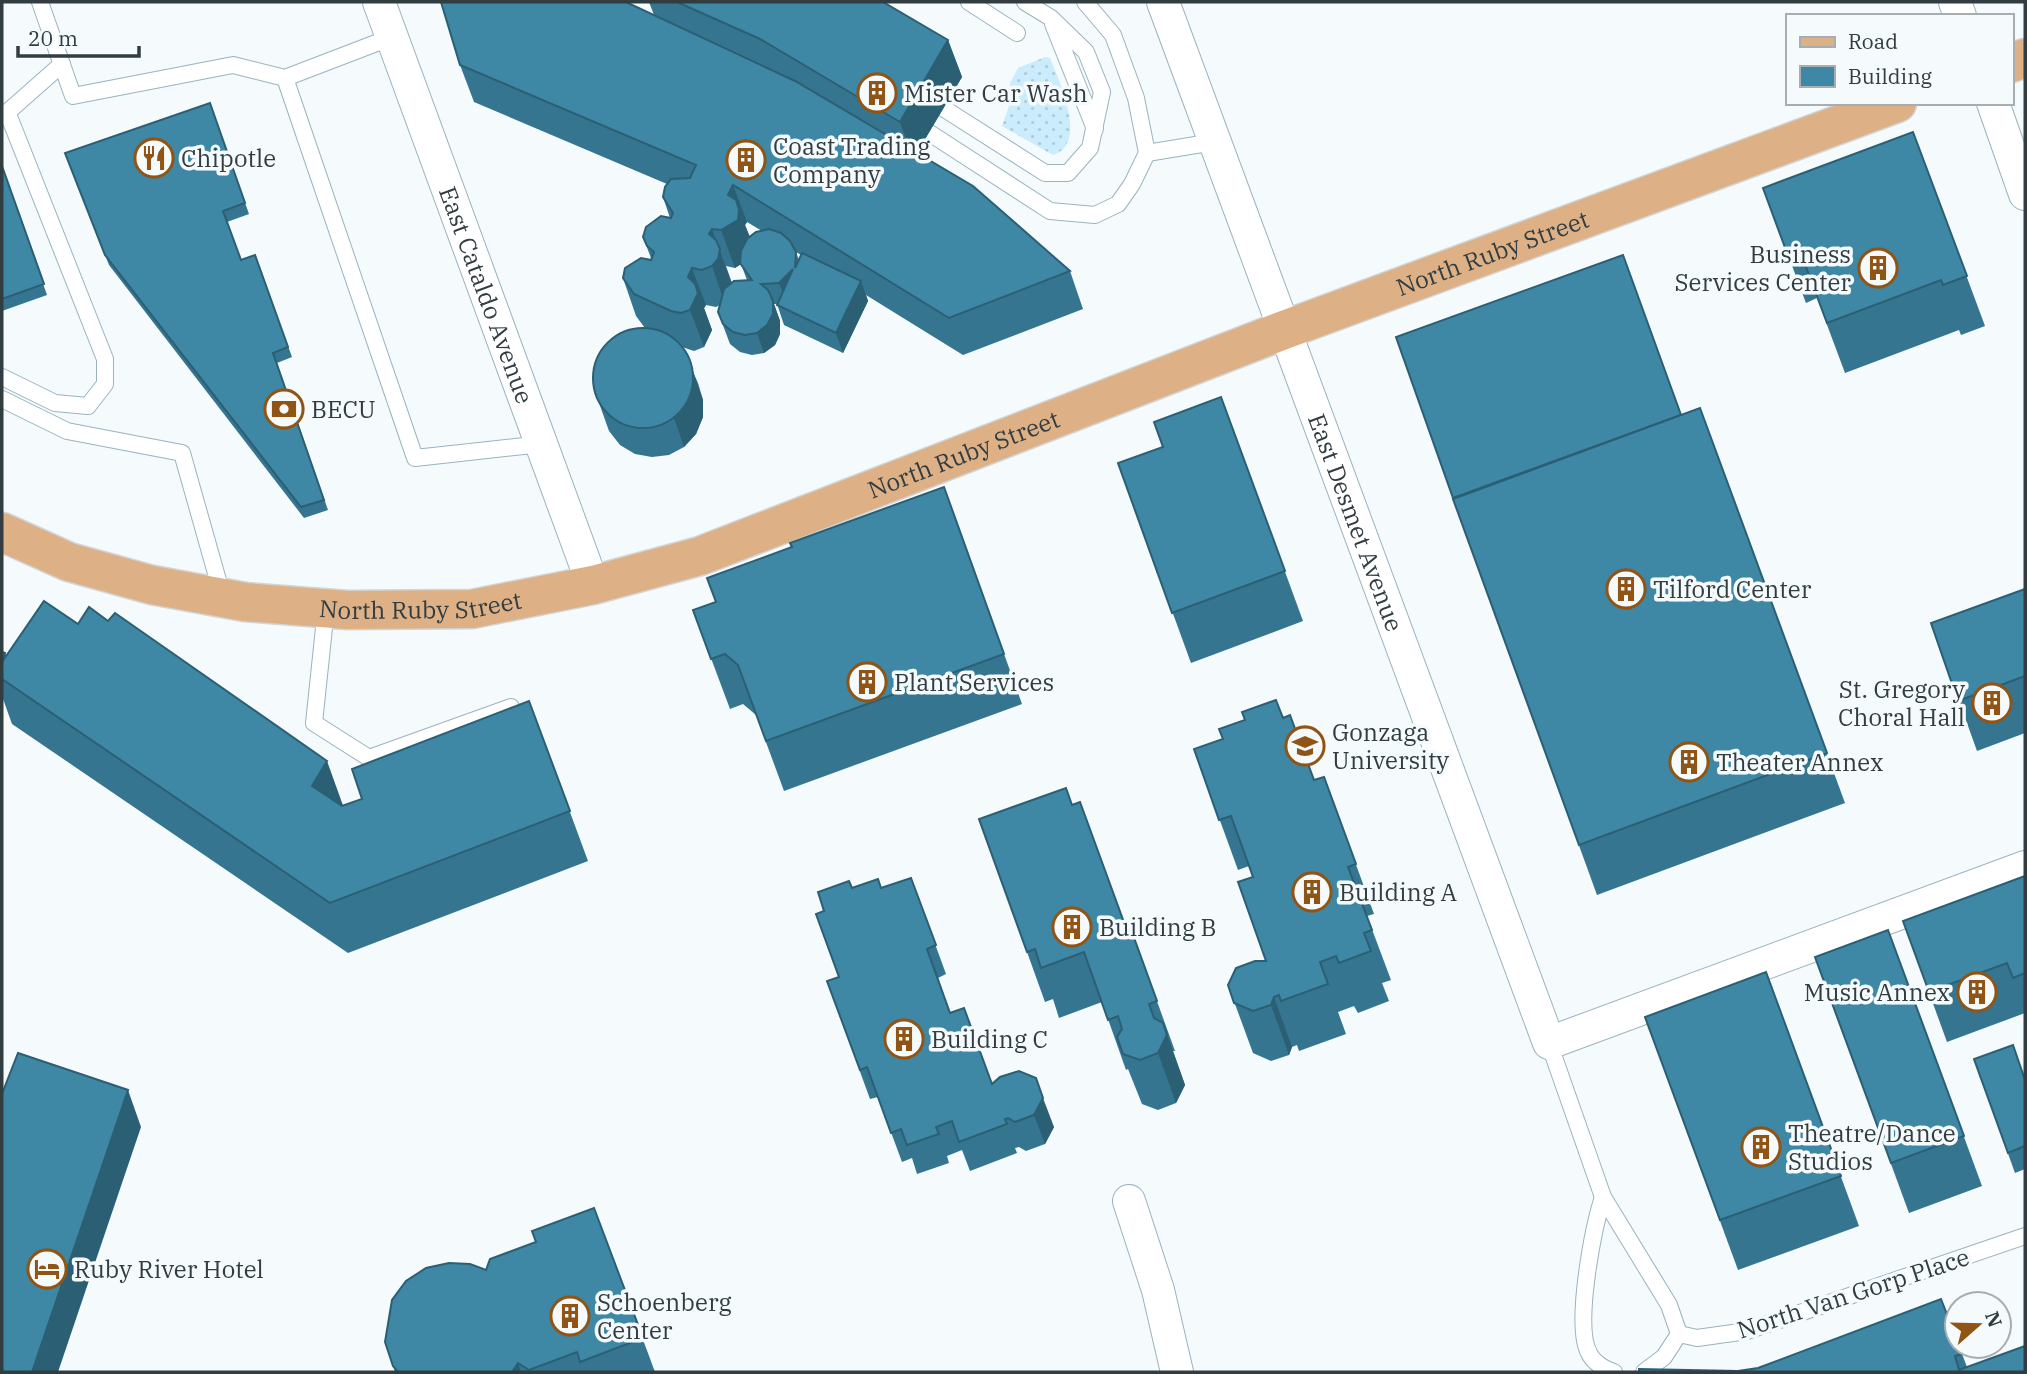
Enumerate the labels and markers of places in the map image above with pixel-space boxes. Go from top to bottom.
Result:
building icon: Mister Car Wash [856,72,898,114]
place label: Mister Car Wash [904,77,1088,109]
place label: Coast Trading Company [773,130,930,190]
restaurant icon: Chipotle [133,137,175,179]
building icon: Coast Trading Company [725,139,767,181]
place label: Chipotle [181,142,276,174]
place label: Business Services Center [1675,238,1851,298]
building icon: Business Services Center [1857,247,1899,289]
bank icon: BECU [263,388,305,430]
place label: BECU [311,393,376,425]
building icon: Tilford Center [1605,568,1647,610]
place label: Tilford Center [1653,573,1812,605]
building icon: Plant Services [846,661,888,703]
place label: Plant Services [894,666,1054,698]
place label: St. Gregory Choral Hall [1838,673,1965,733]
building icon: St. Gregory Choral Hall [1971,682,2013,724]
place label: Gonzaga University [1332,716,1449,776]
school or university icon: Gonzaga University [1284,725,1326,767]
building icon: Theater Annex [1668,741,1710,783]
place label: Theater Annex [1716,746,1883,778]
building icon: Building A [1291,871,1333,913]
place label: Building A [1339,876,1458,908]
building icon: Building B [1051,906,1093,948]
place label: Building B [1099,911,1217,943]
building icon: Music Annex [1956,971,1998,1013]
place label: Music Annex [1804,976,1950,1008]
building icon: Building C [883,1018,925,1060]
place label: Building C [931,1023,1048,1055]
place label: Theatre/Dance Studios [1788,1117,1956,1177]
building icon: Theatre/Dance Studios [1740,1126,1782,1168]
hotel icon: Ruby River Hotel [26,1248,68,1290]
place label: Ruby River Hotel [74,1253,264,1285]
place label: Schoenberg Center [597,1286,732,1346]
building icon: Schoenberg Center [549,1295,591,1337]

